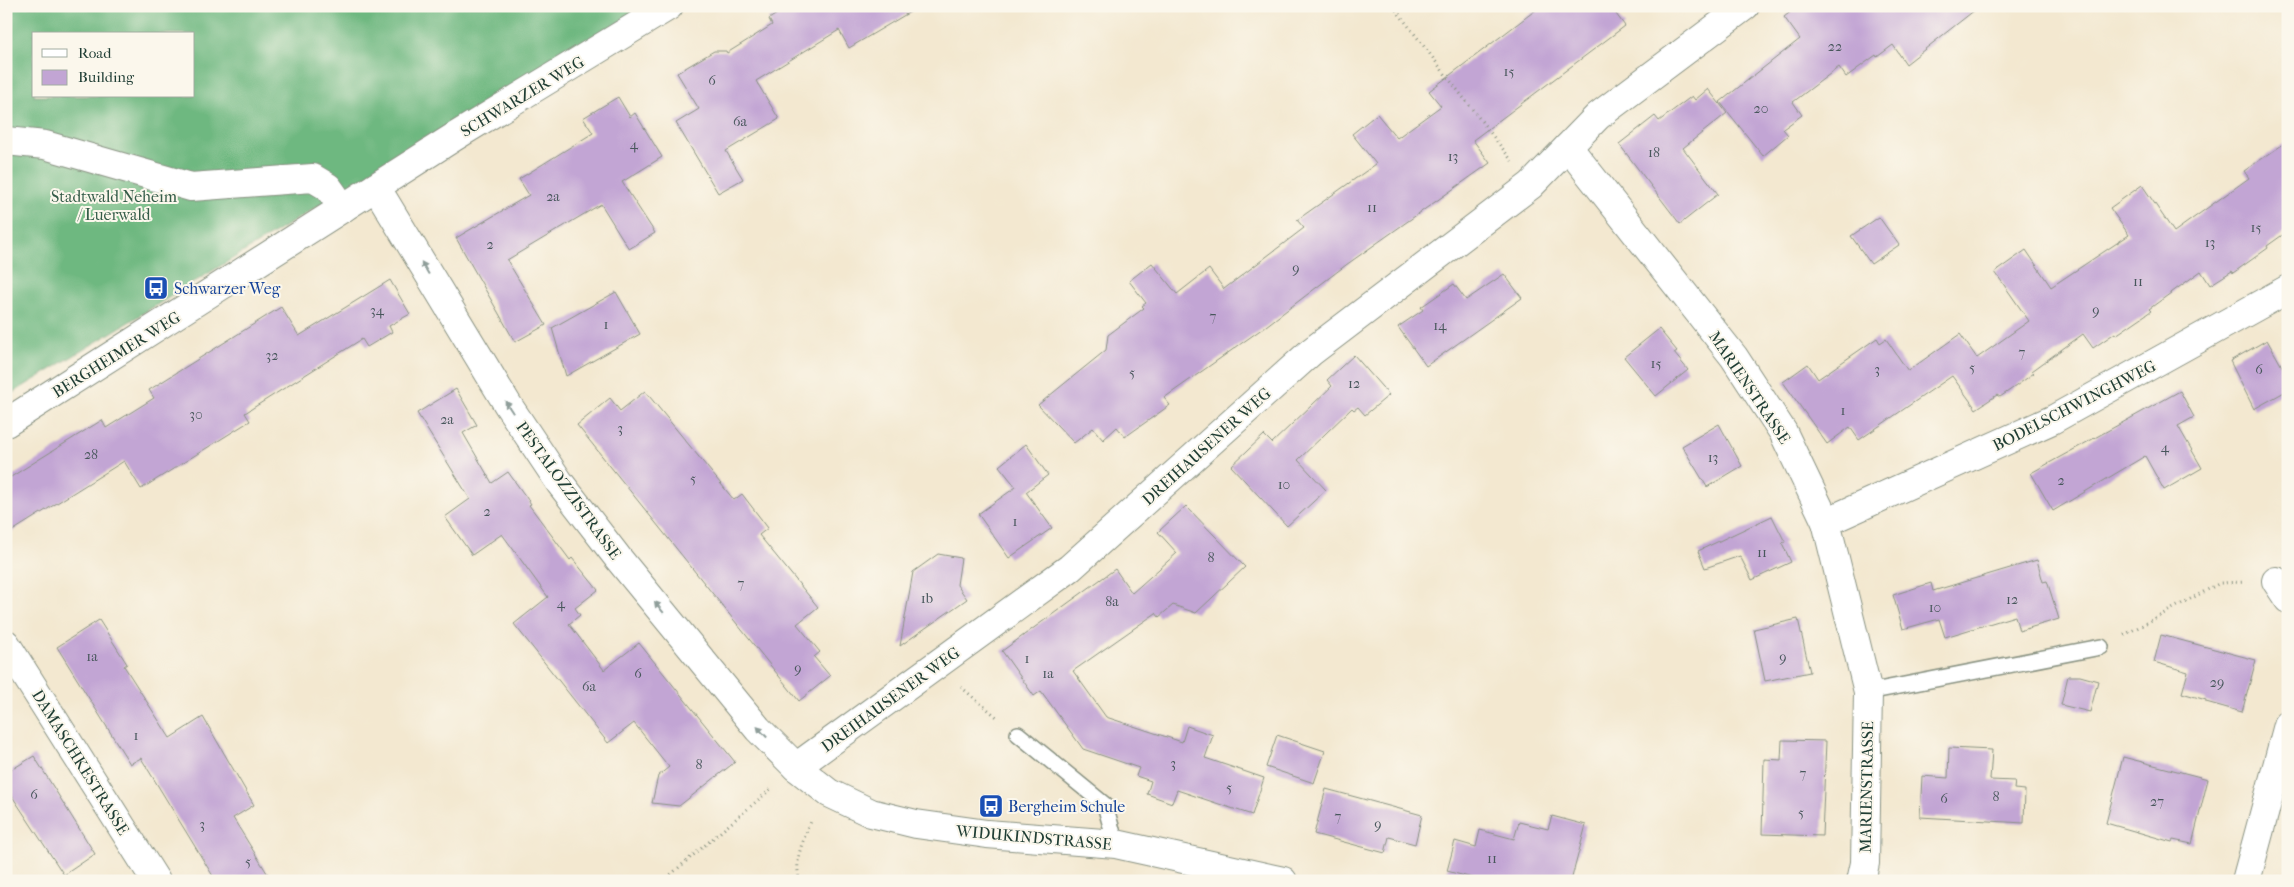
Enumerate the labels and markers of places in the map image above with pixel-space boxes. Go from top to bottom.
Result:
bus stop icon: Schwarzer Weg [143,275,169,301]
place label: Schwarzer Weg [174,279,281,298]
bus stop icon: Bergheim Schule [978,793,1004,819]
place label: Bergheim Schule [1008,797,1125,816]

